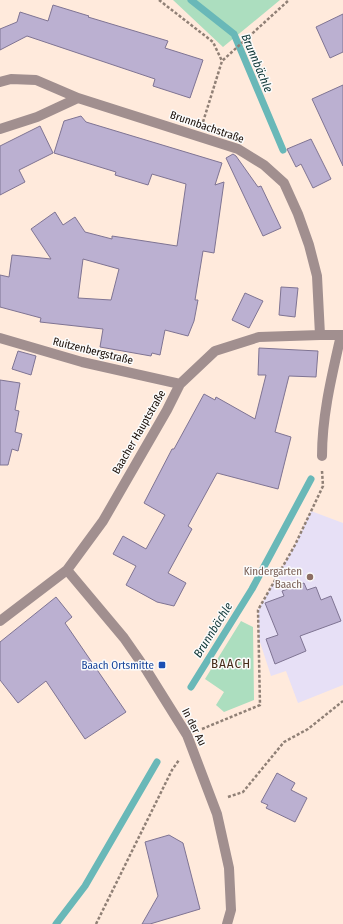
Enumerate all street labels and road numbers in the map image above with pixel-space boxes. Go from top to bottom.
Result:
street label: Brunnbachstraße [168,108,246,146]
street label: Ruitzenbergstraße [52,335,134,367]
street label: Baacher Hauptstraße [110,388,168,476]
street label: In der Au [179,706,209,748]

